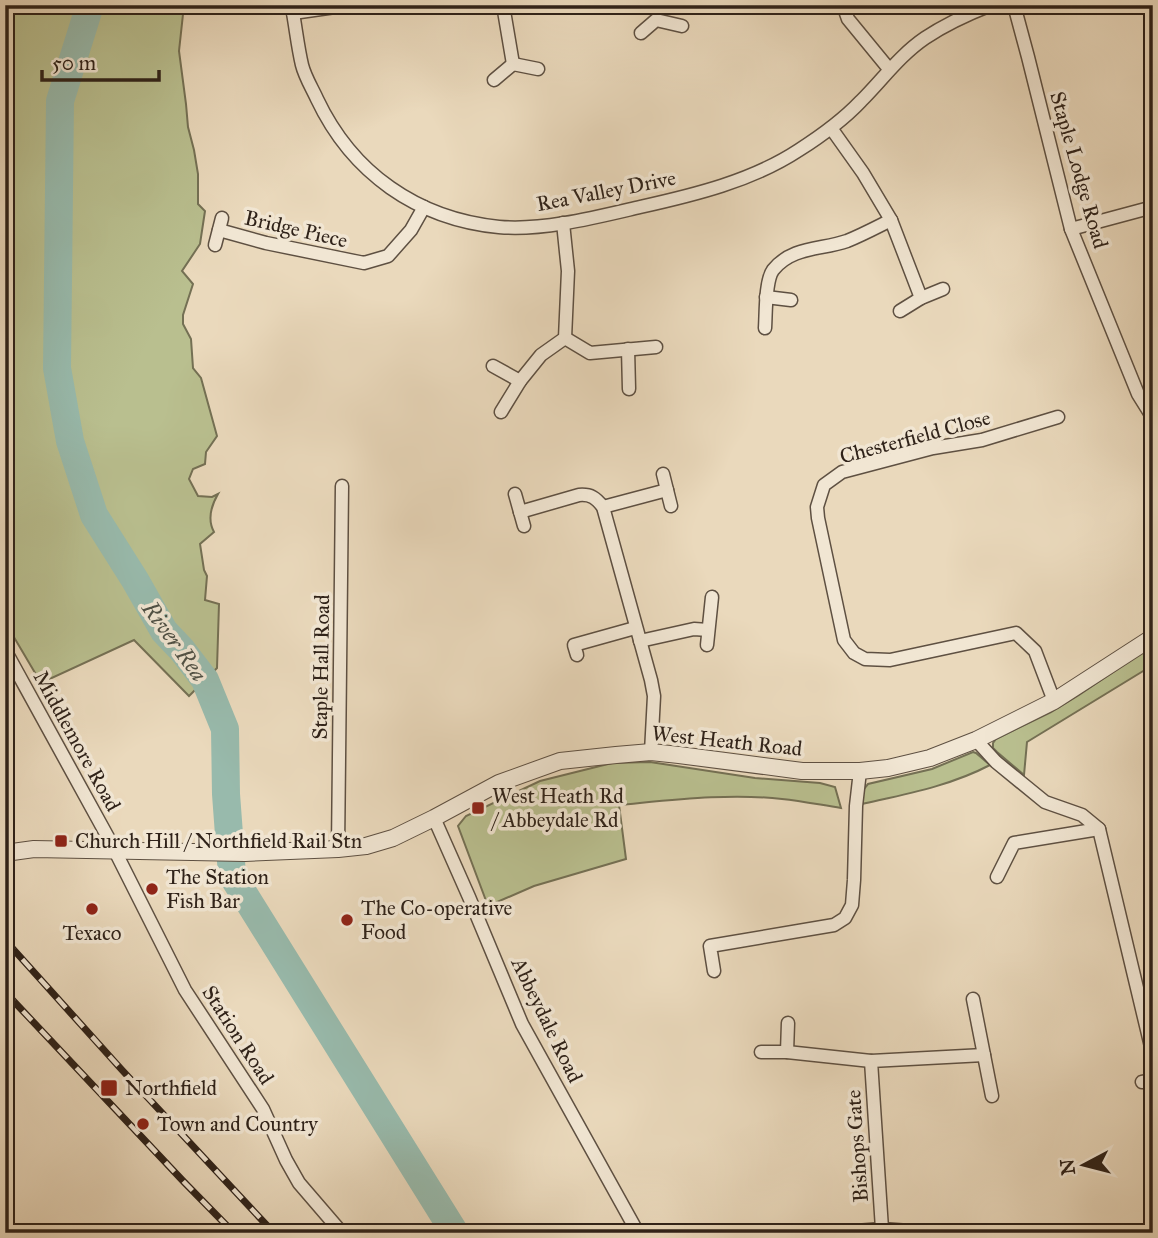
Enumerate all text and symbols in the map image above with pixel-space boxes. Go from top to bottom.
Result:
scale bar [42,38,159,82]
text: 50 m [52,50,97,76]
street label: Staple Lodge Road [1044,88,1114,252]
street label: Rea Valley Drive [534,165,678,217]
street label: Bridge Piece [242,205,350,254]
street label: Chesterfield Close [837,404,993,470]
street label: Staple Hall Road [307,594,335,740]
water label: River Rea [136,595,214,687]
street label: Middlemore Road [28,666,127,816]
street label: West Heath Road [650,720,804,762]
place label: West Heath Rd / Abbeydale Rd [490,783,624,833]
marker: West Heath Rd / Abbeydale Rd [470,800,486,816]
place label: Church Hill / Northfield Rail Stn [75,828,362,854]
marker: Church Hill / Northfield Rail Stn [53,833,69,849]
place label: The Station Fish Bar [166,864,269,914]
marker: The Station Fish Bar [144,881,160,897]
place label: The Co-operative Food [361,895,512,945]
marker: Texaco [84,901,100,917]
marker: The Co-operative Food [339,912,355,928]
place label: Texaco [62,920,122,946]
street label: Abbeydale Road [505,952,589,1087]
street label: Station Road [196,981,280,1090]
place label: Northfield [125,1075,218,1101]
marker: Northfield [99,1078,119,1098]
street label: Bishops Gate [840,1089,874,1203]
place label: Town and Country [157,1111,319,1137]
marker: Town and Country [135,1116,151,1132]
north arrow [1050,1130,1120,1200]
text: N [1055,1158,1080,1176]

